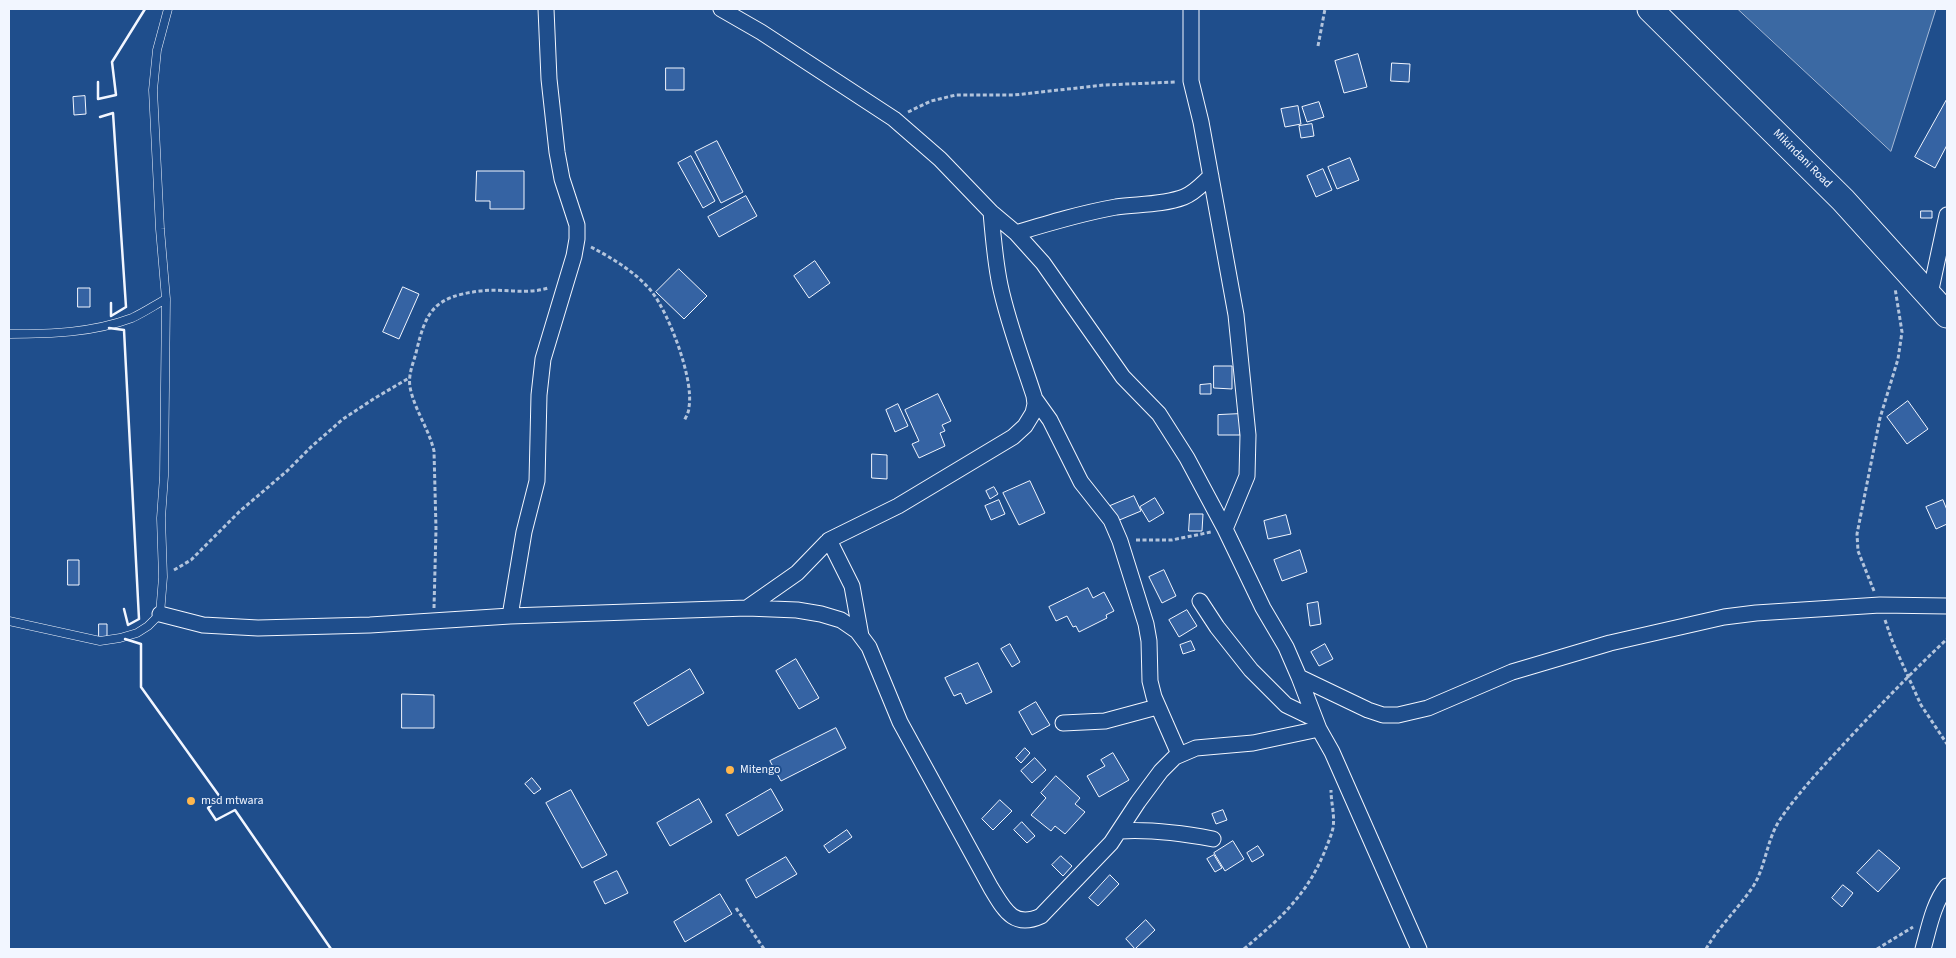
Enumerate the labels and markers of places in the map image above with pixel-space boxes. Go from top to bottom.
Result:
place label: Mitengo [740,763,780,777]
marker: Mitengo [724,764,736,776]
place label: msd mtwara [201,794,264,808]
marker: msd mtwara [185,795,197,807]

